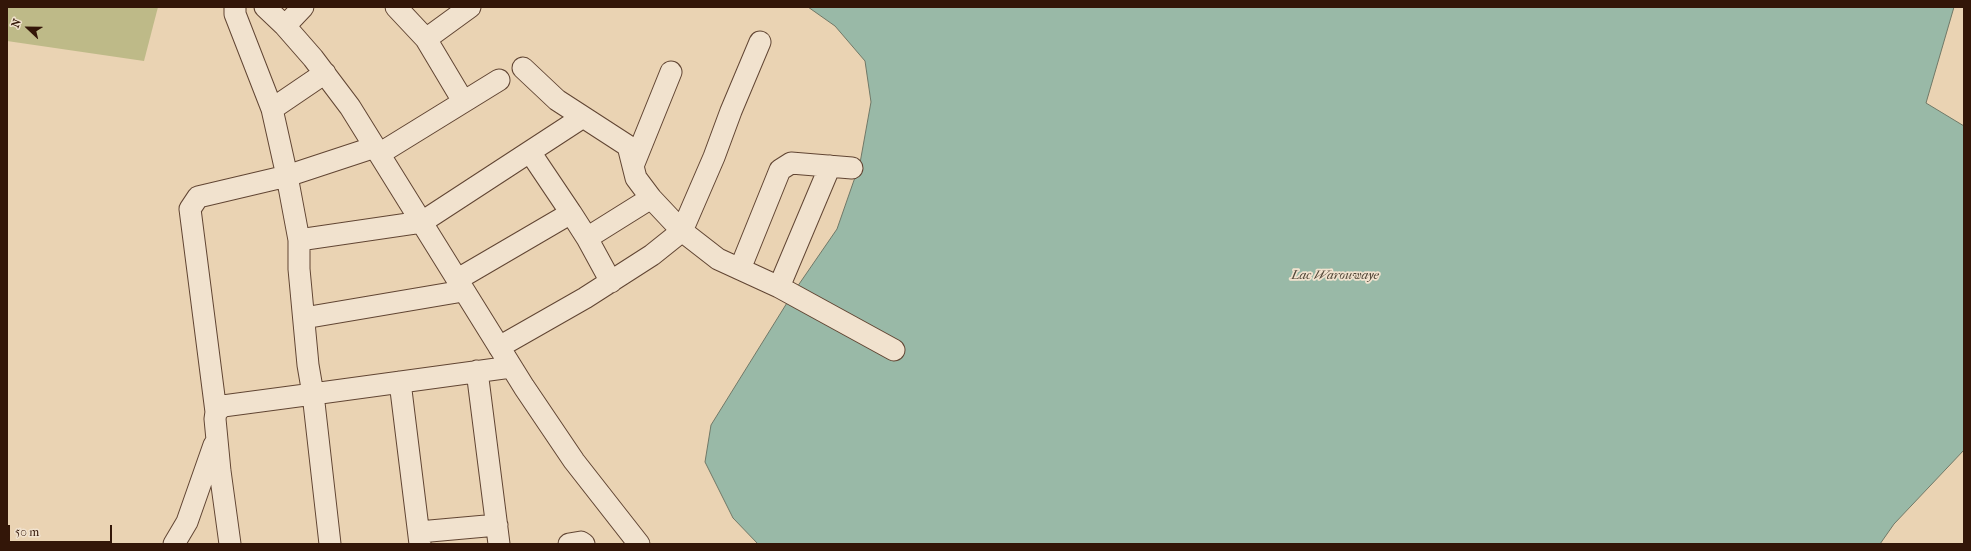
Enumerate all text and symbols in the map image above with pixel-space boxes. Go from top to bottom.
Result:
north arrow [8,8,48,48]
text: N [9,17,24,30]
water label: Lac Warouwaye [1291,268,1379,284]
scale bar [10,517,114,543]
text: 50 m [15,525,39,539]

